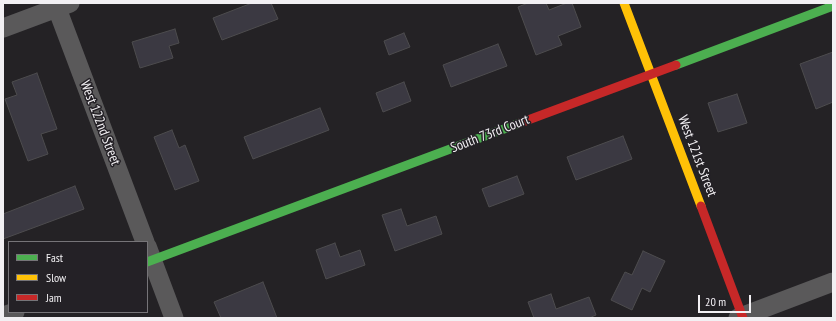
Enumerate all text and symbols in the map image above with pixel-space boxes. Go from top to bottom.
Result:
street label: West 122nd Street [76,78,124,168]
street label: South 73rd Court [448,111,532,157]
street label: West 121st Street [674,113,720,199]
legend [8,241,148,313]
text: Fast [46,250,63,265]
text: Slow [46,270,66,285]
scale bar [700,287,753,313]
text: Jam [46,290,62,305]
text: 20 m [705,294,726,309]

